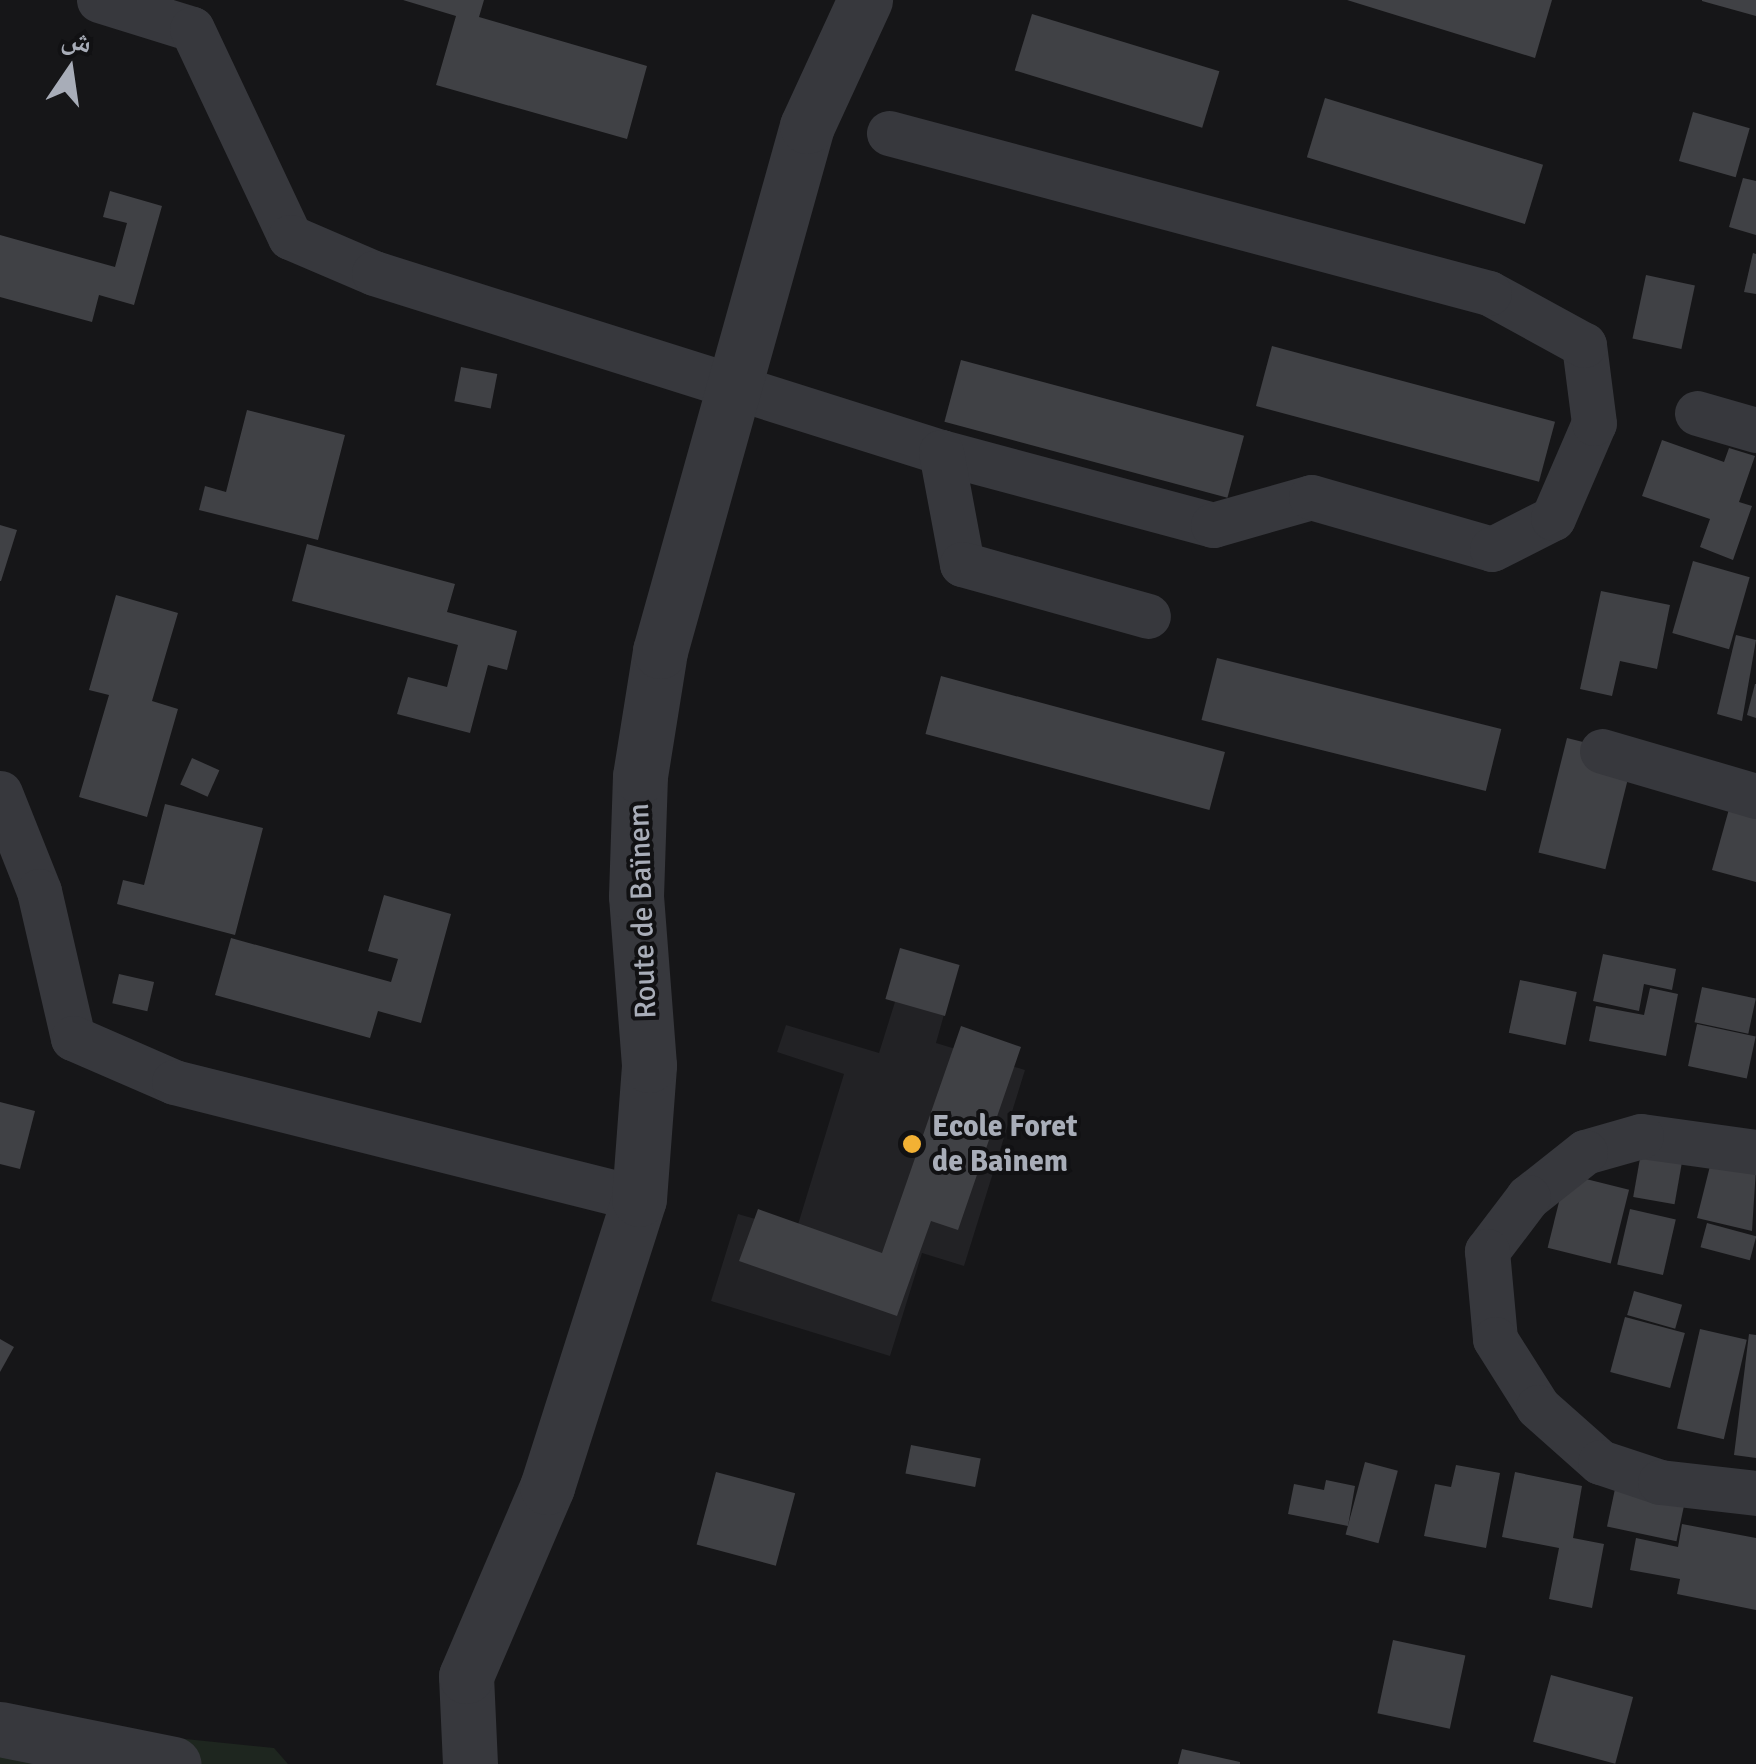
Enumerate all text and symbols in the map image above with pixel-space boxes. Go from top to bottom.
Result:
north arrow [20,20,120,120]
text: ش [58,21,95,61]
street label: Route de Baïnem [621,803,665,1019]
place label: Ecole Foret de Bainem [932,1109,1077,1180]
marker: Ecole Foret de Bainem [901,1133,923,1155]

